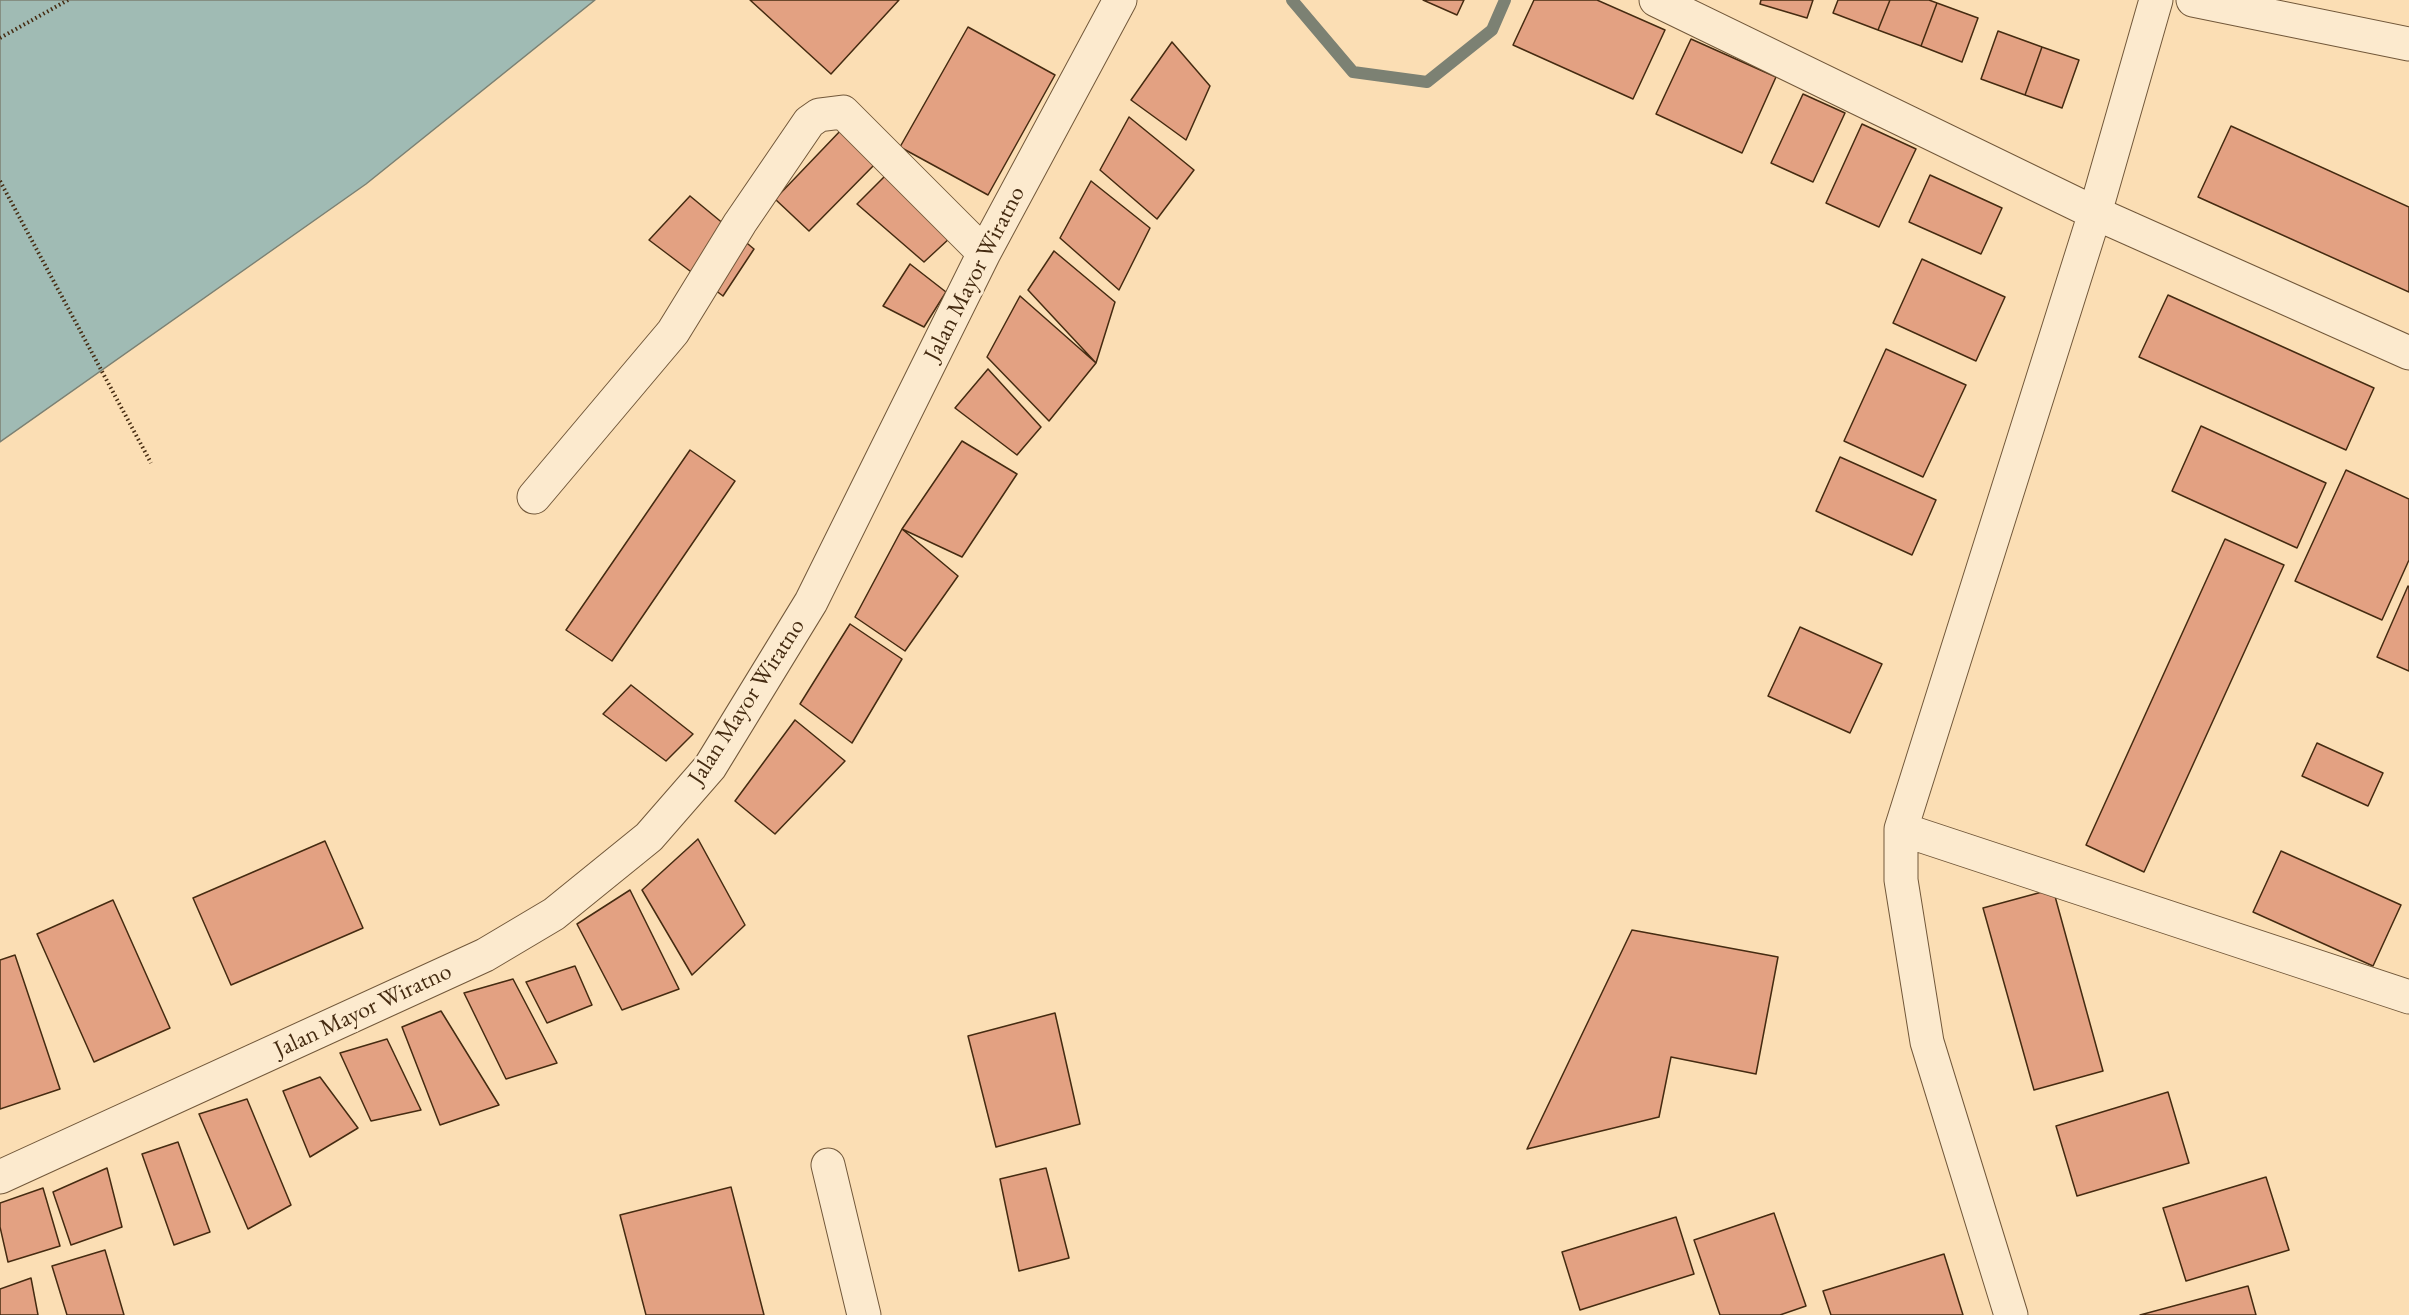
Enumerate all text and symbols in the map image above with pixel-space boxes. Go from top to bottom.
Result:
street label: Jalan Mayor Wiratno [918,182,1032,366]
street label: Jalan Mayor Wiratno [682,613,812,791]
street label: Jalan Mayor Wiratno [270,957,456,1065]

